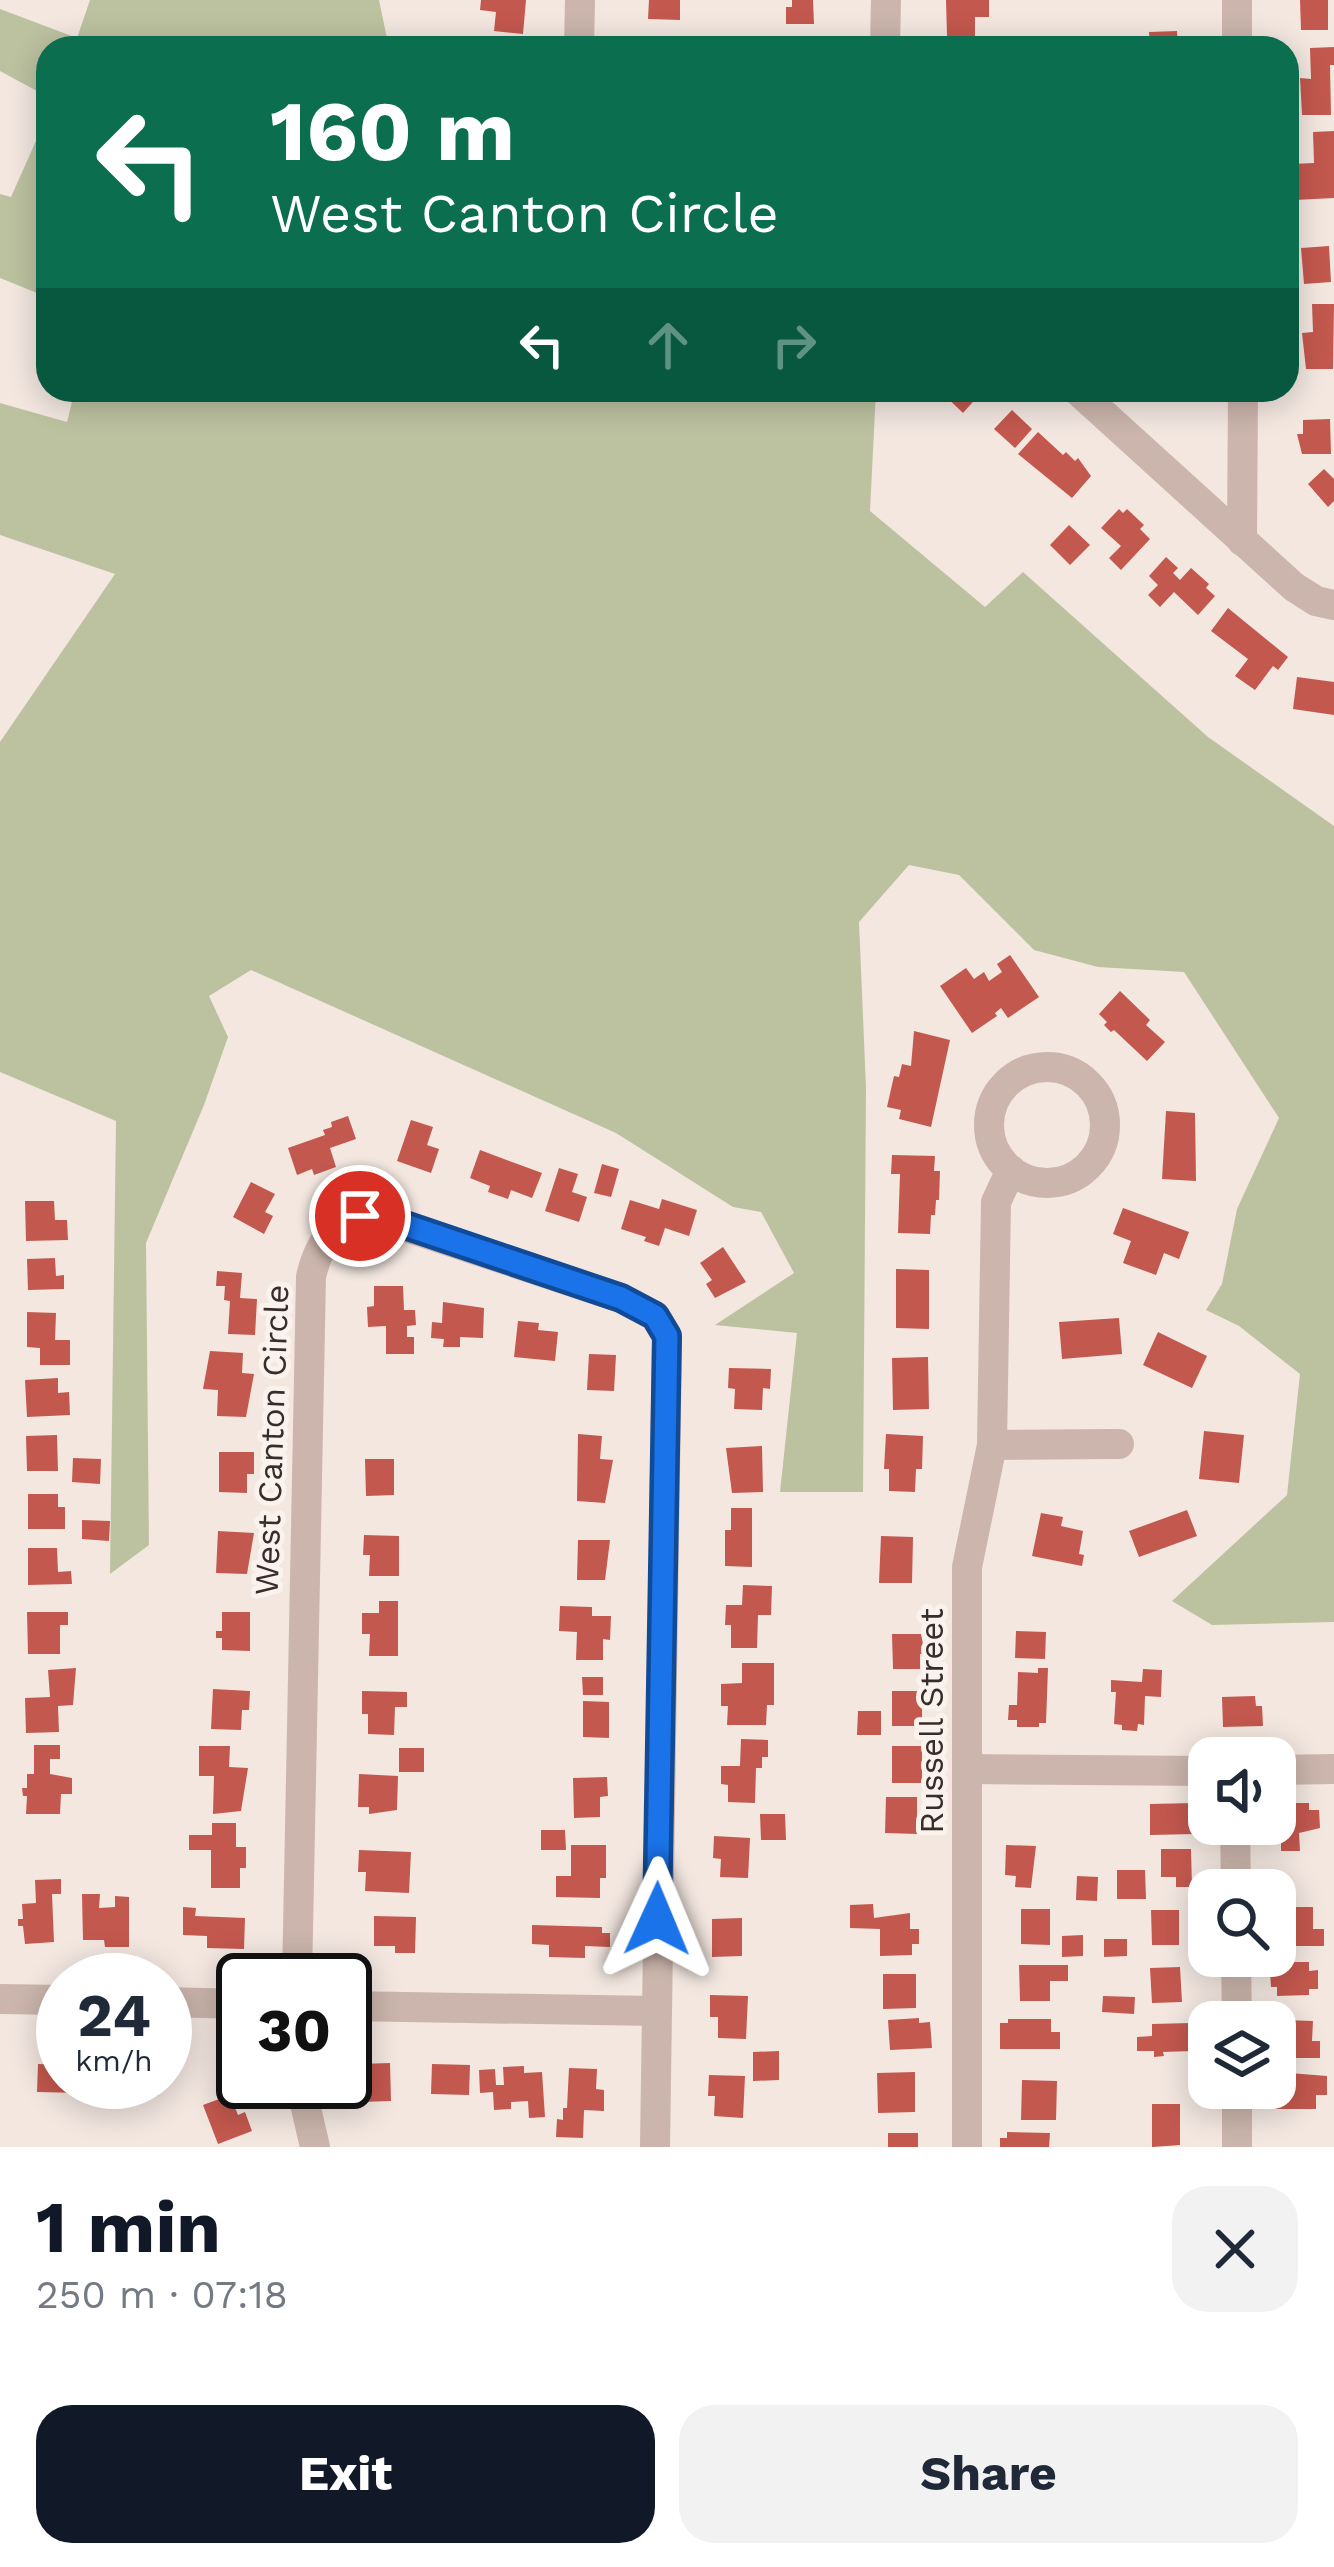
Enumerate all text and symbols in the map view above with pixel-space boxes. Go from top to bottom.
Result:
text: 160 m [270,82,515,180]
icon: left [72,84,228,240]
text: West Canton Circle [270,182,779,245]
icon: left [509,312,575,378]
icon: ahead [635,312,701,378]
icon: right [761,312,827,378]
pin [309,1165,411,1267]
icon: arrive [327,1183,393,1249]
street label: West Canton Circle [247,1284,296,1596]
street label: Russell Street [912,1608,951,1834]
map controls [1188,1737,1296,2109]
button: sound [1188,1737,1296,1845]
position arrow [594,1856,720,1982]
button: search [1188,1869,1296,1977]
speed limit sign: 30 [216,1953,372,2109]
text: 24 [77,1980,151,2051]
button: layers [1188,2001,1296,2109]
text: km/h [75,2043,153,2078]
text: 1 min [36,2185,221,2269]
button: close [1172,2186,1298,2312]
text: 250 m · 07:18 [36,2272,288,2317]
button: Exit [36,2405,655,2543]
button: Share [679,2405,1298,2543]

